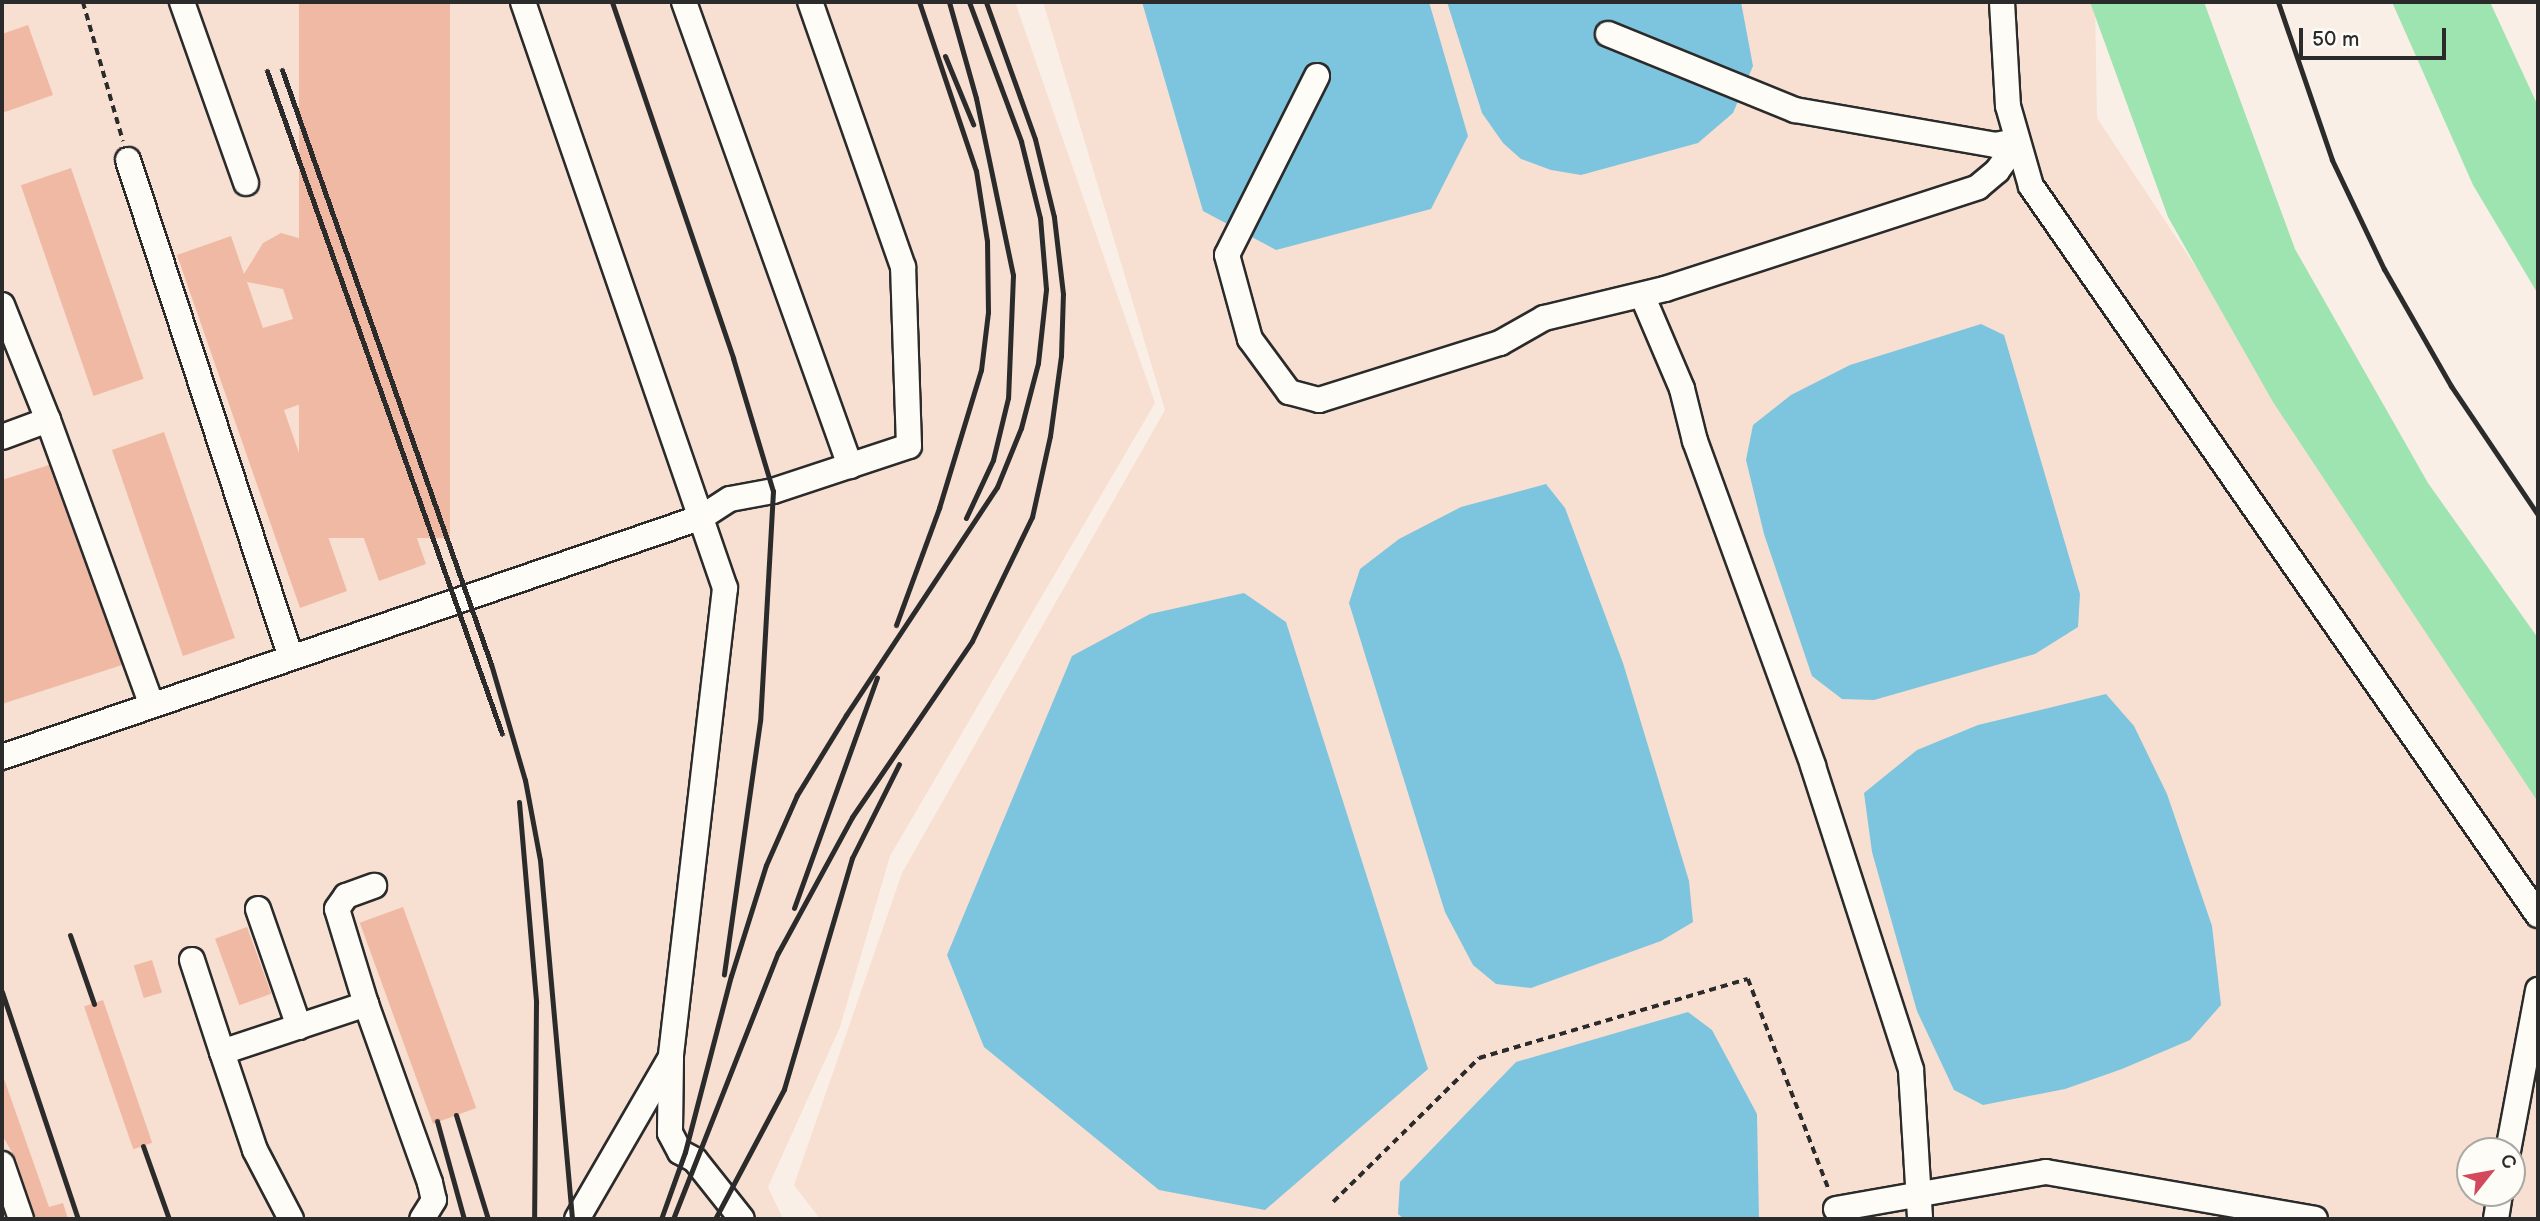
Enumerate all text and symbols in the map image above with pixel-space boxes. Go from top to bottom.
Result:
scale bar [2302,14,2449,58]
text: 50 m [2312,27,2359,52]
north arrow [2456,1137,2526,1207]
text: С [2494,1150,2521,1174]

